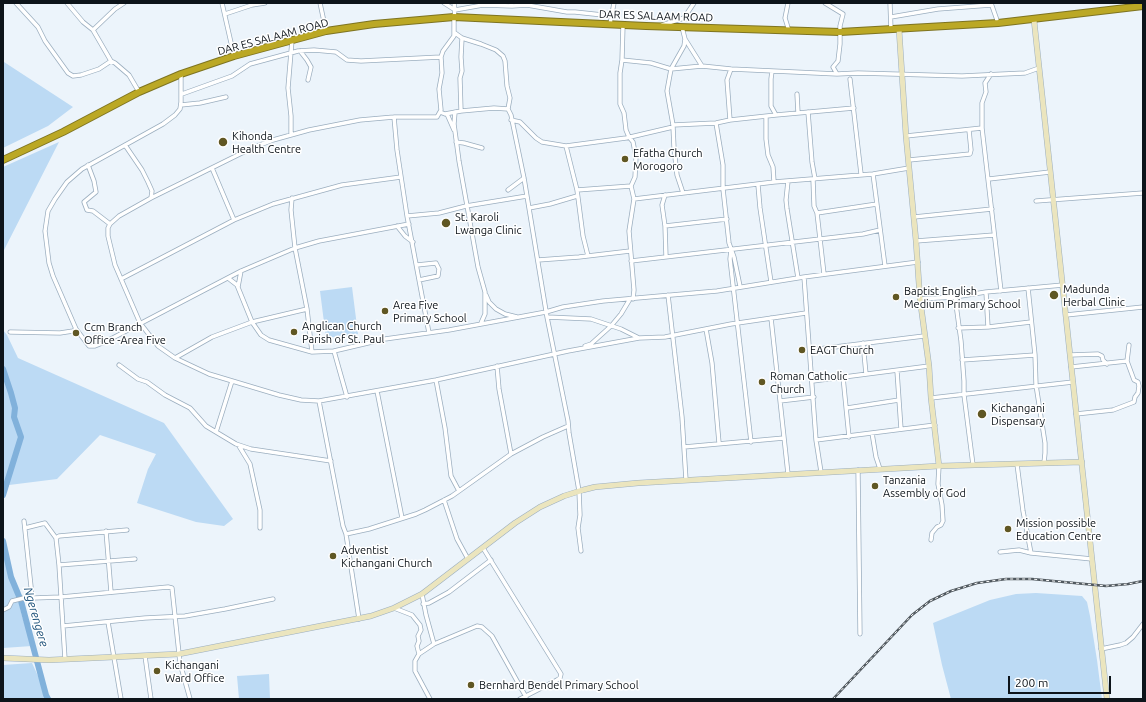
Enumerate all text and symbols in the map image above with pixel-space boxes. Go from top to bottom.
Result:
street label: DAR ES SALAAM ROAD [599,7,713,25]
street label: DAR ES SALAAM ROAD [216,16,330,58]
place label: Kihonda Health Centre [232,129,301,155]
marker: Kihonda Health Centre [217,136,229,148]
place label: Efatha Church Morogoro [633,146,703,172]
marker: Efatha Church Morogoro [620,154,630,164]
place label: St. Karoli Lwanga Clinic [455,210,522,236]
marker: St. Karoli Lwanga Clinic [440,217,452,229]
place label: Madunda Herbal Clinic [1063,282,1125,308]
place label: Baptist English Medium Primary School [904,284,1021,310]
marker: Madunda Herbal Clinic [1048,289,1060,301]
marker: Baptist English Medium Primary School [891,292,901,302]
place label: Area Five Primary School [393,298,467,324]
marker: Area Five Primary School [380,306,390,316]
place label: Anglican Church Parish of St. Paul [302,319,384,345]
place label: Ccm Branch Office -Area Five [84,320,166,346]
marker: Anglican Church Parish of St. Paul [289,327,299,337]
marker: Ccm Branch Office -Area Five [71,328,81,338]
place label: EAGT Church [810,343,874,357]
marker: EAGT Church [797,345,807,355]
place label: Roman Catholic Church [770,369,847,395]
marker: Roman Catholic Church [757,377,767,387]
place label: Kichangani Dispensary [991,401,1045,427]
marker: Kichangani Dispensary [976,408,988,420]
place label: Tanzania Assembly of God [883,473,966,499]
marker: Tanzania Assembly of God [870,481,880,491]
place label: Mission possible Education Centre [1016,516,1101,542]
marker: Mission possible Education Centre [1003,524,1013,534]
place label: Adventist Kichangani Church [341,543,432,569]
marker: Adventist Kichangani Church [328,551,338,561]
water label: Ngerengere [21,586,51,648]
place label: Kichangani Ward Office [165,658,224,684]
marker: Kichangani Ward Office [152,666,162,676]
scale bar [1010,668,1113,694]
text: 200 m [1015,676,1048,689]
place label: Bernhard Bendel Primary School [479,678,639,692]
marker: Bernhard Bendel Primary School [466,680,476,690]

